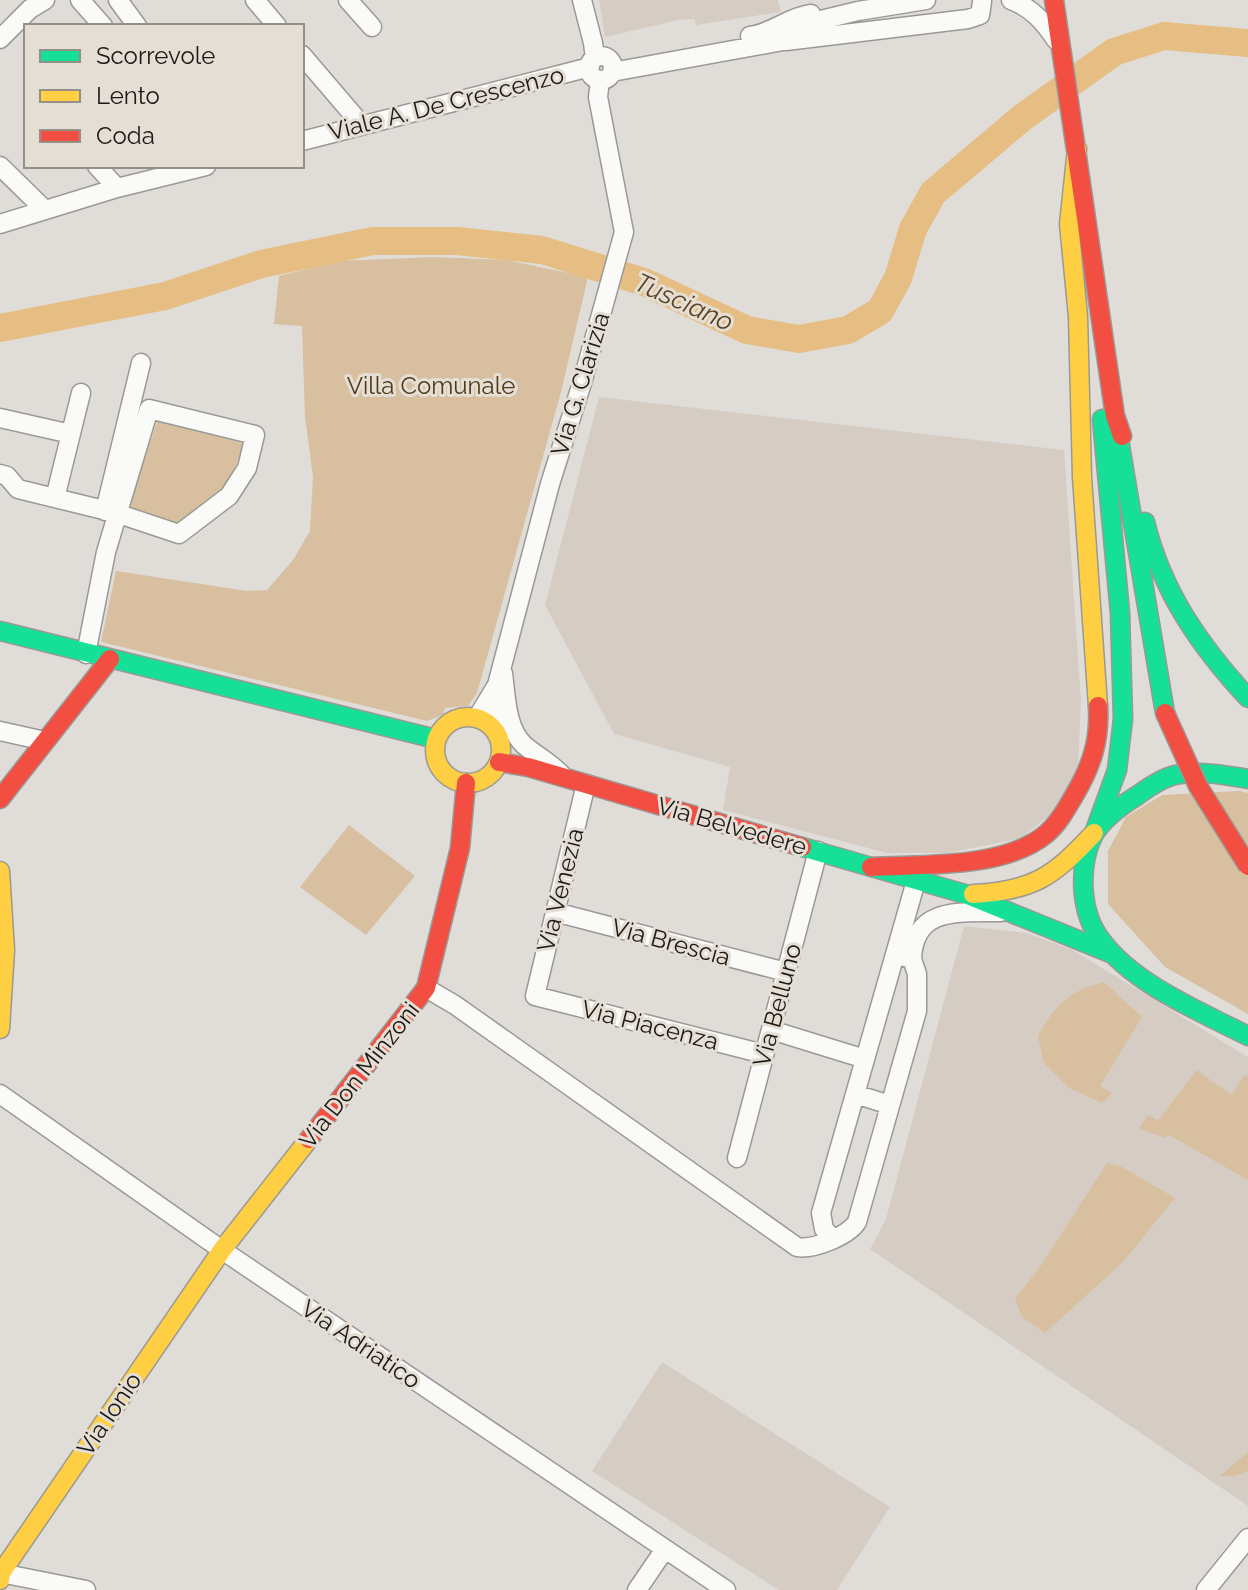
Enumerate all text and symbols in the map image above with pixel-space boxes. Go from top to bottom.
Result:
legend [24,24,304,168]
text: Scorrevole [96,41,215,70]
street label: Viale A. De Crescenzo [325,60,567,146]
text: Lento [96,81,160,110]
text: Coda [96,121,155,150]
water label: Tusciano [630,267,738,337]
street label: Via G. Clarizia [544,309,616,459]
park label: Villa Comunale [347,371,515,400]
street label: Via Belvedere [654,791,810,861]
street label: Via Venezia [531,825,589,955]
street label: Via Brescia [608,912,734,972]
street label: Via Belluno [747,940,807,1070]
street label: Via Piacenza [579,994,721,1056]
street label: Via Don Minzoni [293,996,425,1154]
street label: Via Adriatico [296,1293,426,1395]
street label: Via Ionio [71,1367,147,1461]

